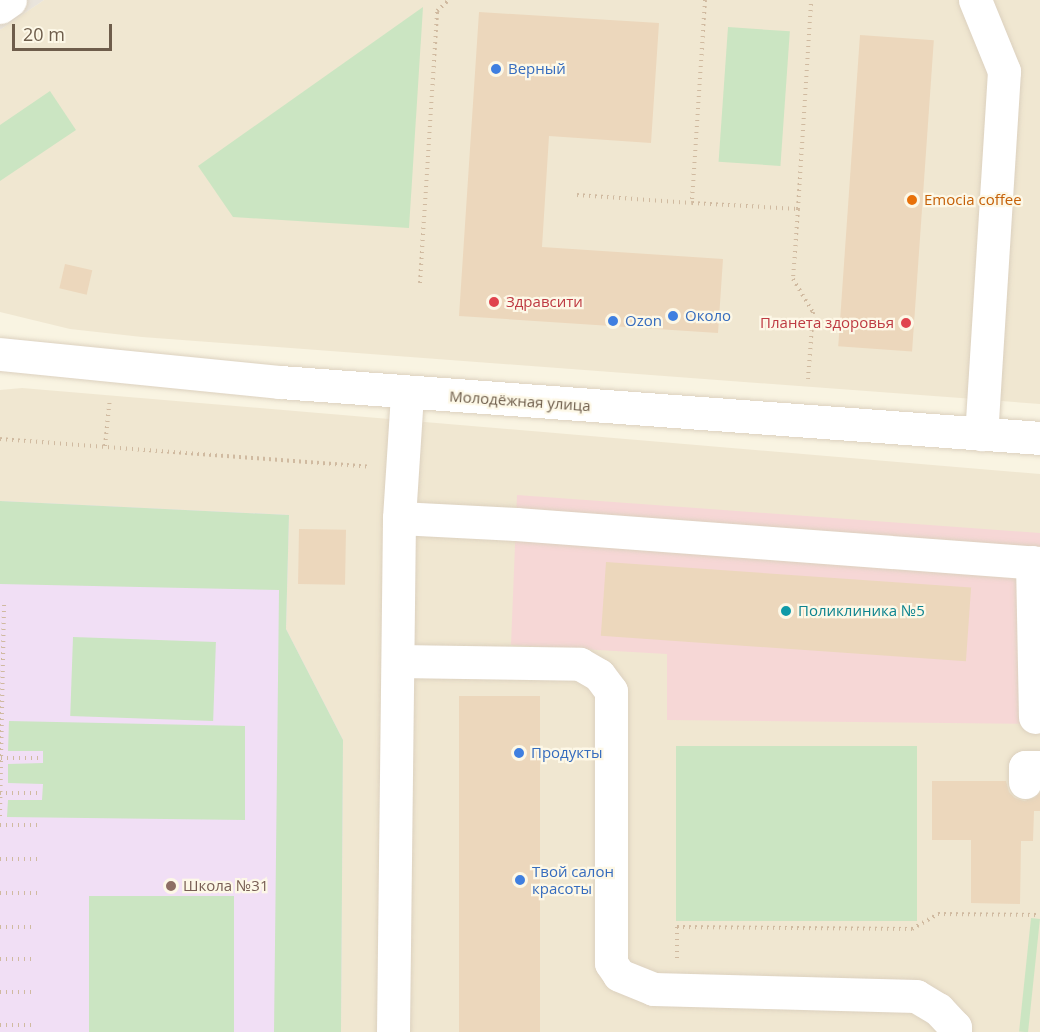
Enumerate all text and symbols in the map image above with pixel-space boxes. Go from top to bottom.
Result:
scale bar [15,12,116,50]
text: 20 m [23,22,65,46]
place label: Верный [508,60,566,78]
marker: Верный [489,62,503,76]
place label: Emocia coffee [924,191,1022,209]
marker: Emocia coffee [905,193,919,207]
place label: Здравсити [506,293,583,311]
marker: Здравсити [487,295,501,309]
place label: Около [685,307,731,325]
marker: Около [666,309,680,323]
place label: Ozon [625,312,662,330]
marker: Ozon [606,314,620,328]
place label: Планета здоровья [760,314,894,332]
marker: Планета здоровья [899,316,913,330]
street label: Молодёжная улица [449,387,591,415]
place label: Поликлиника №5 [798,602,925,620]
marker: Поликлиника №5 [779,604,793,618]
place label: Продукты [531,744,603,762]
marker: Продукты [512,746,526,760]
place label: Твой салон красоты [532,862,614,897]
marker: Твой салон красоты [513,873,527,887]
place label: Школа №31 [183,877,268,895]
marker: Школа №31 [164,879,178,893]

